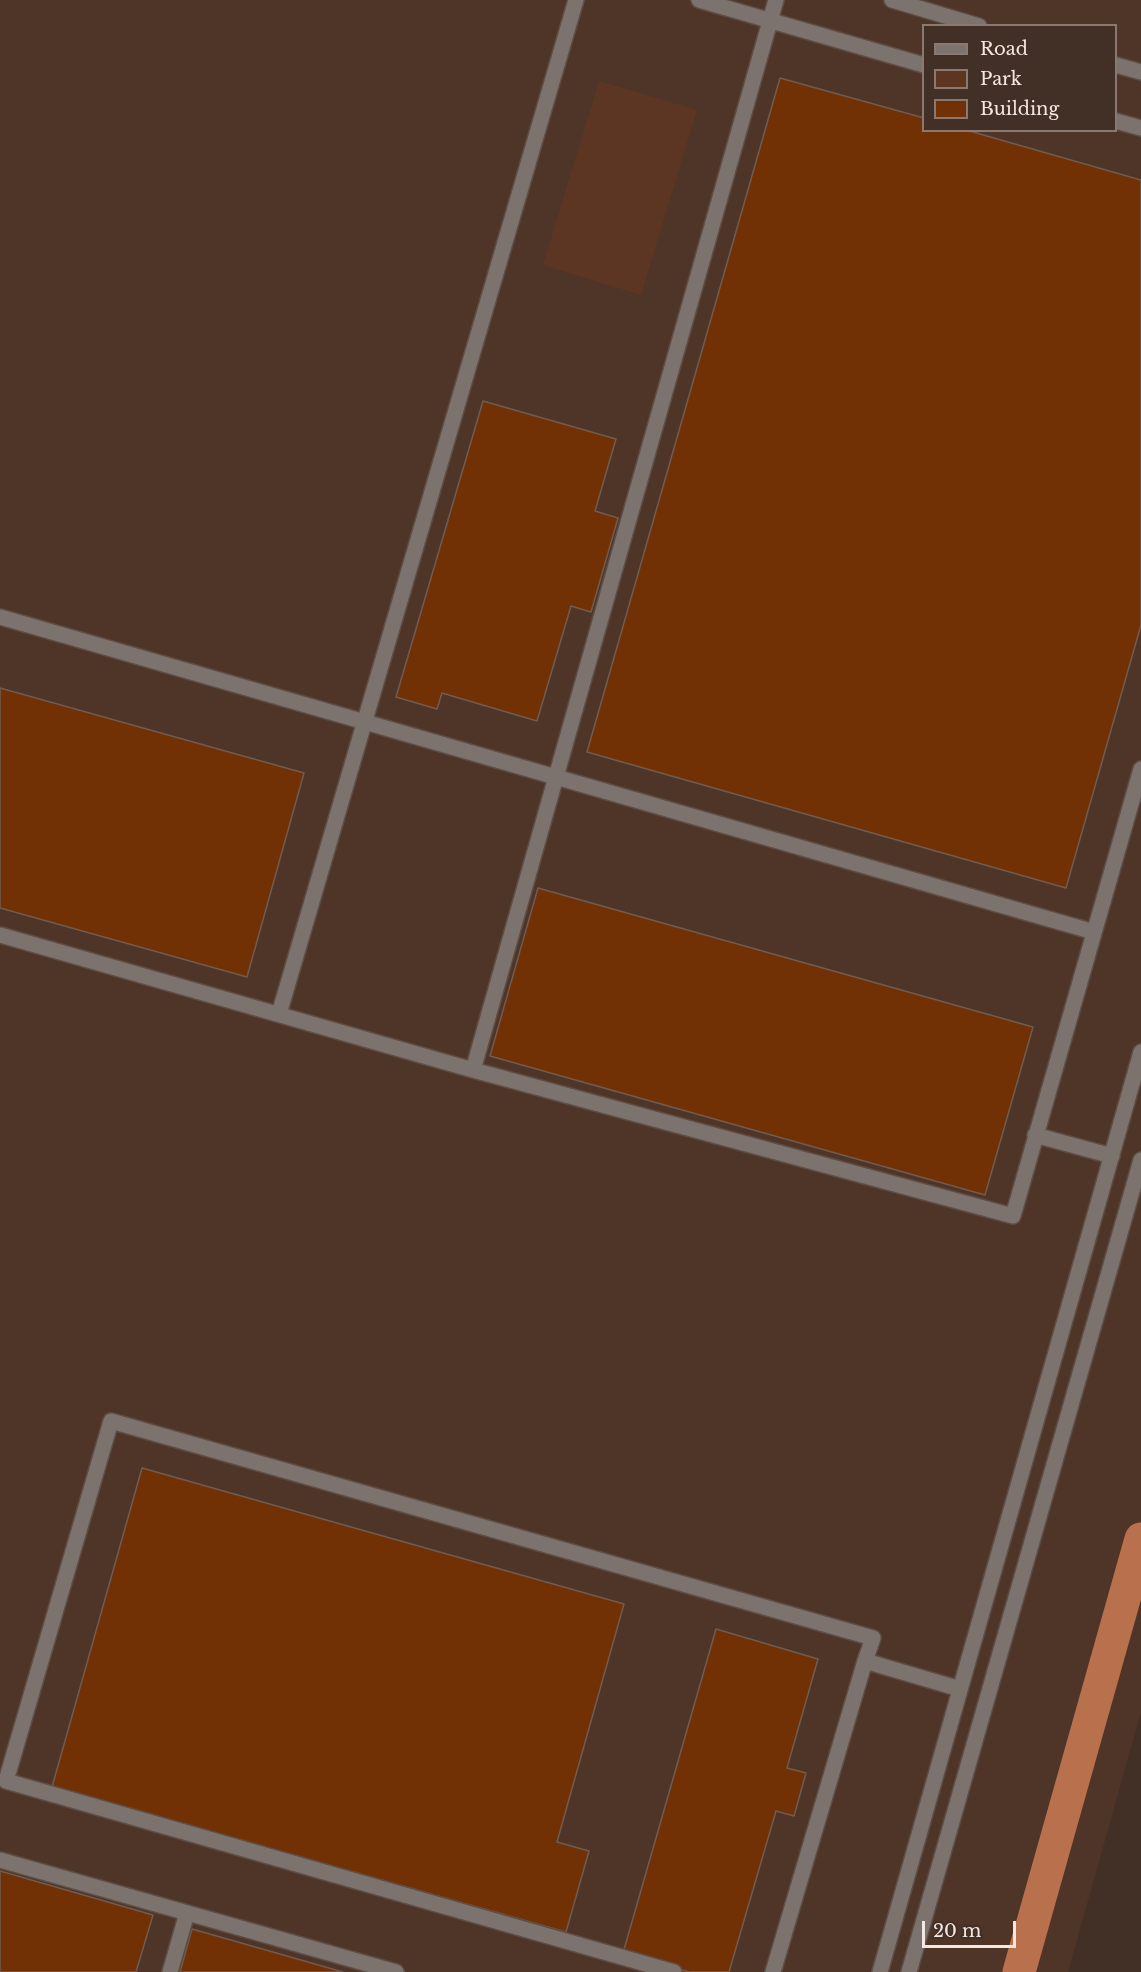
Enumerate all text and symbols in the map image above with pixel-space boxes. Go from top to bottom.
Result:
legend [922,24,1117,132]
text: Road [980,38,1028,60]
text: Park [980,68,1022,90]
text: Building [980,98,1059,120]
scale bar [925,1909,1020,1947]
text: 20 m [933,1920,981,1942]

